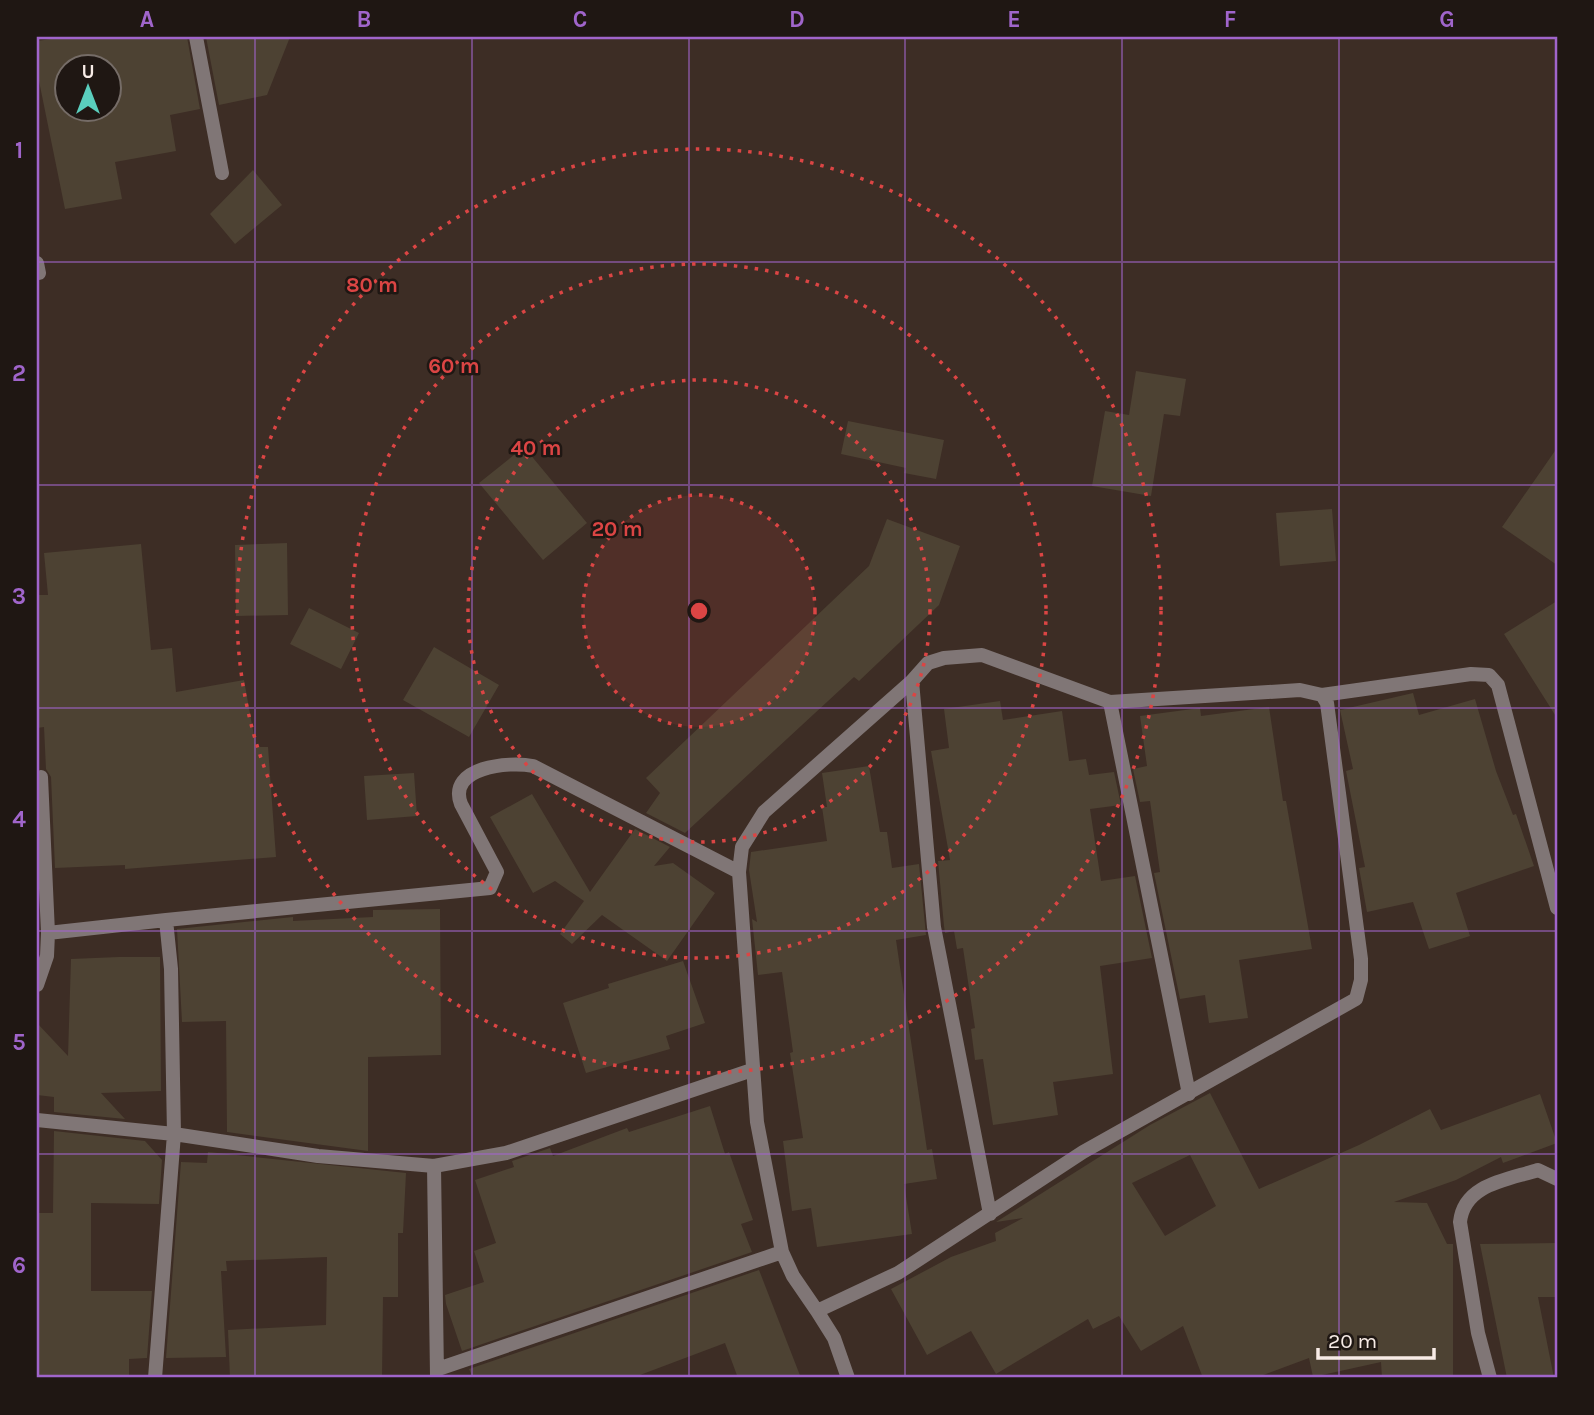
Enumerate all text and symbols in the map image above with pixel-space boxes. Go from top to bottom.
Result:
text: A [140,6,154,33]
text: B [357,6,371,33]
text: C [573,6,587,33]
text: D [789,6,805,33]
text: E [1007,6,1021,33]
text: F [1224,6,1236,33]
text: G [1439,6,1455,33]
north arrow [52,52,122,122]
text: U [81,61,95,83]
text: 1 [15,137,23,164]
text: 80 m [346,273,398,297]
text: 60 m [428,354,480,378]
text: 2 [12,360,26,387]
text: 40 m [510,436,562,460]
text: 20 m [591,517,643,541]
text: 3 [12,583,26,610]
centre of rings [687,599,711,623]
text: 4 [12,806,26,833]
text: 5 [12,1029,26,1056]
text: 6 [12,1252,26,1279]
scale bar [1318,1317,1433,1361]
text: 20 m [1328,1329,1377,1353]

